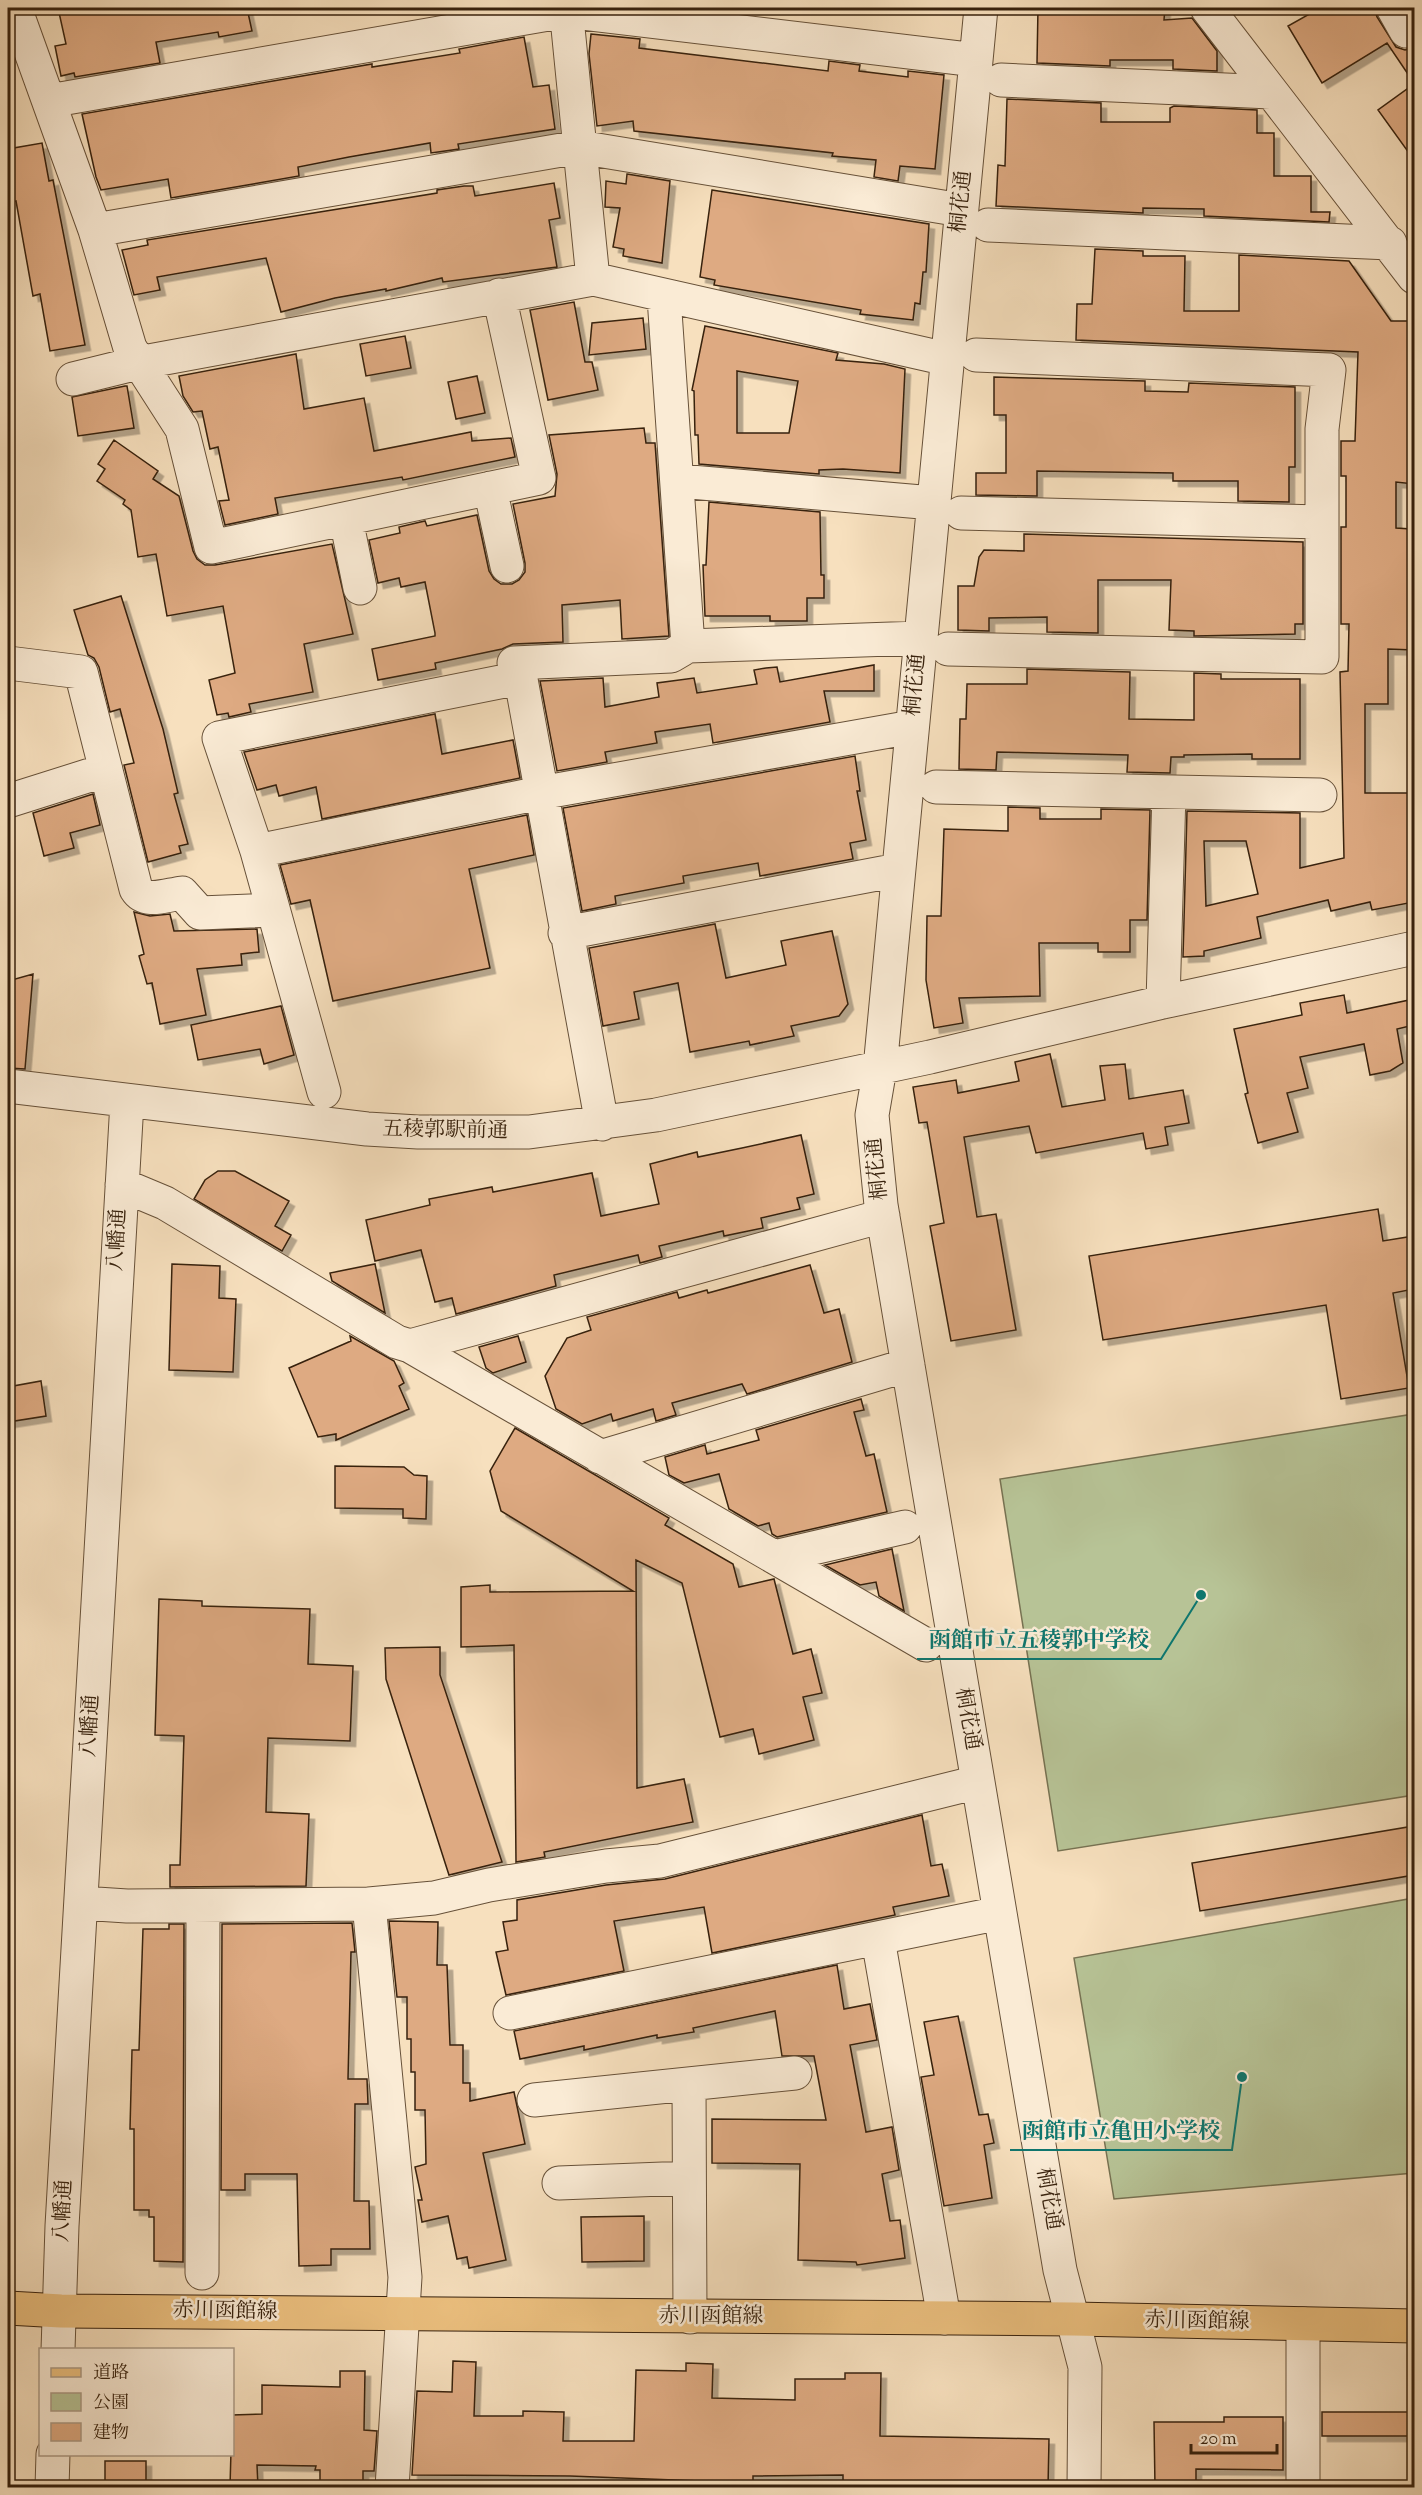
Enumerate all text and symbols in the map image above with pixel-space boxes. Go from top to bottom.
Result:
street label: 桐花通 [944,169,980,235]
street label: 桐花通 [898,652,934,718]
street label: 五稜郭駅前通 [382,1115,508,1147]
street label: 桐花通 [860,1136,896,1202]
street label: 八幡通 [101,1208,135,1272]
callout: 函館市立五稜郭中学校 [917,1619,1161,1659]
text: 函館市立五稜郭中学校 [929,1626,1149,1658]
street label: 桐花通 [947,1685,987,1753]
street label: 八幡通 [74,1694,108,1758]
callout: 函館市立亀田小学校 [1010,2110,1232,2150]
text: 函館市立亀田小学校 [1022,2117,1220,2149]
street label: 桐花通 [1028,2165,1068,2233]
street label: 八幡通 [47,2179,81,2243]
street label: 赤川函館線 [172,2296,278,2328]
street label: 赤川函館線 [659,2302,764,2332]
street label: 赤川函館線 [1144,2306,1250,2338]
legend [39,2348,234,2456]
text: 道路 [93,2361,129,2387]
text: 公園 [93,2391,129,2417]
scale bar [1191,2417,1276,2455]
text: 建物 [93,2421,129,2447]
text: 20 m [1200,2427,1237,2453]

